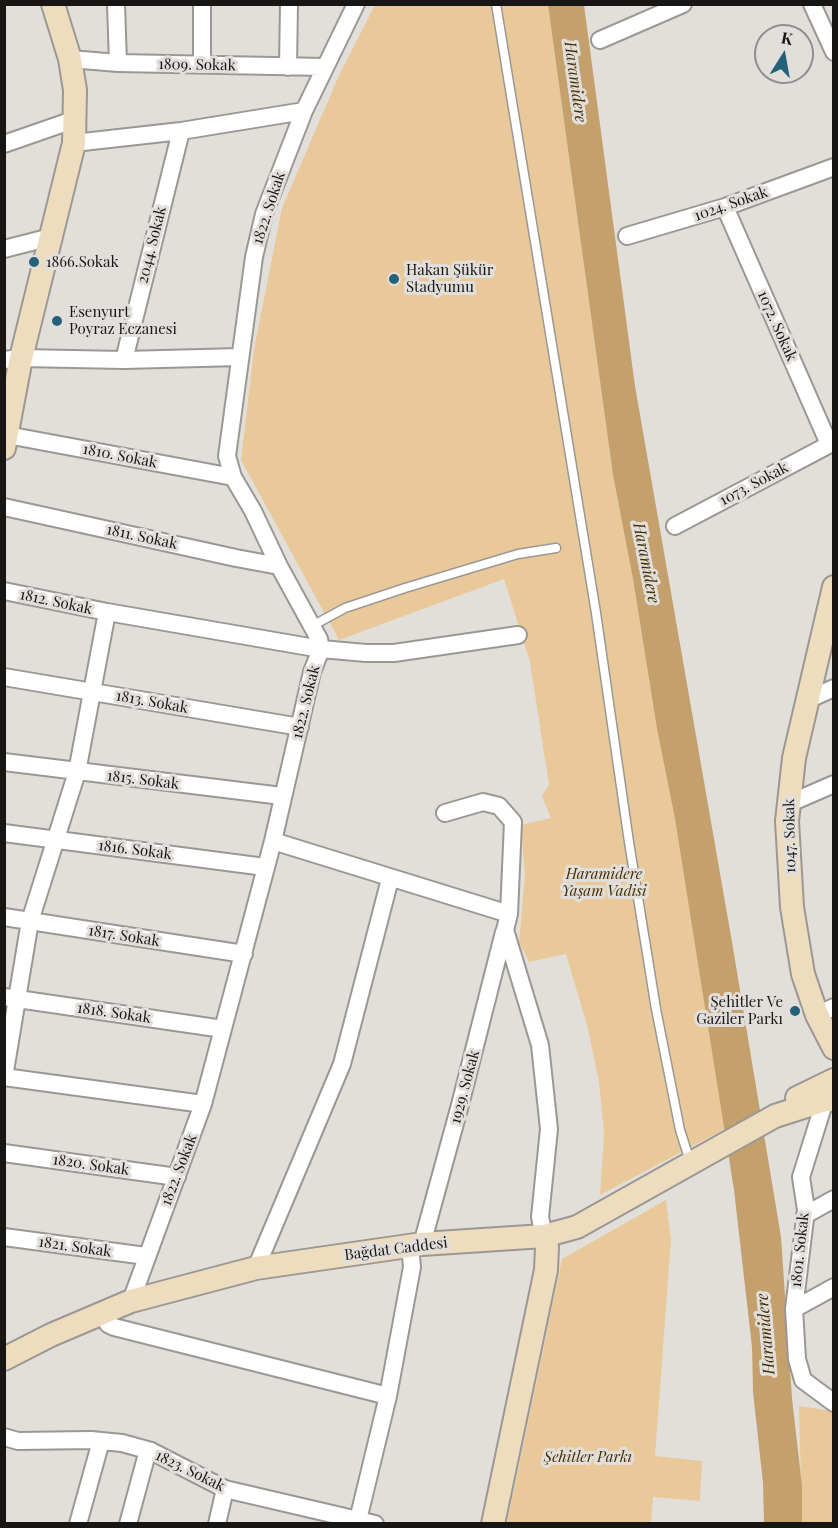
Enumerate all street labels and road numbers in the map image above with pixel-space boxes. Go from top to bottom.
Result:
street label: 1809. Sokak [158,55,236,75]
street label: 1822. Sokak [249,169,289,247]
street label: 1024. Sokak [692,183,770,225]
street label: 2044. Sokak [134,205,170,285]
street label: 1072. Sokak [753,288,801,364]
street label: 1810. Sokak [81,440,159,472]
street label: 1073. Sokak [717,458,791,510]
street label: 1811. Sokak [105,521,179,553]
street label: 1812. Sokak [18,586,94,618]
street label: 1822. Sokak [288,663,324,741]
street label: 1813. Sokak [115,687,189,717]
street label: 1815. Sokak [106,767,180,793]
street label: 1047. Sokak [780,798,800,874]
street label: 1816. Sokak [97,837,173,863]
street label: 1817. Sokak [87,921,161,951]
street label: 1818. Sokak [76,999,152,1027]
street label: 1929. Sokak [447,1048,483,1126]
street label: 1822. Sokak [157,1132,201,1208]
street label: 1820. Sokak [52,1151,130,1179]
street label: 1801. Sokak [787,1212,813,1288]
street label: 1821. Sokak [37,1233,113,1261]
street label: Bağdat Caddesi [343,1234,449,1264]
street label: 1823. Sokak [152,1447,228,1495]

